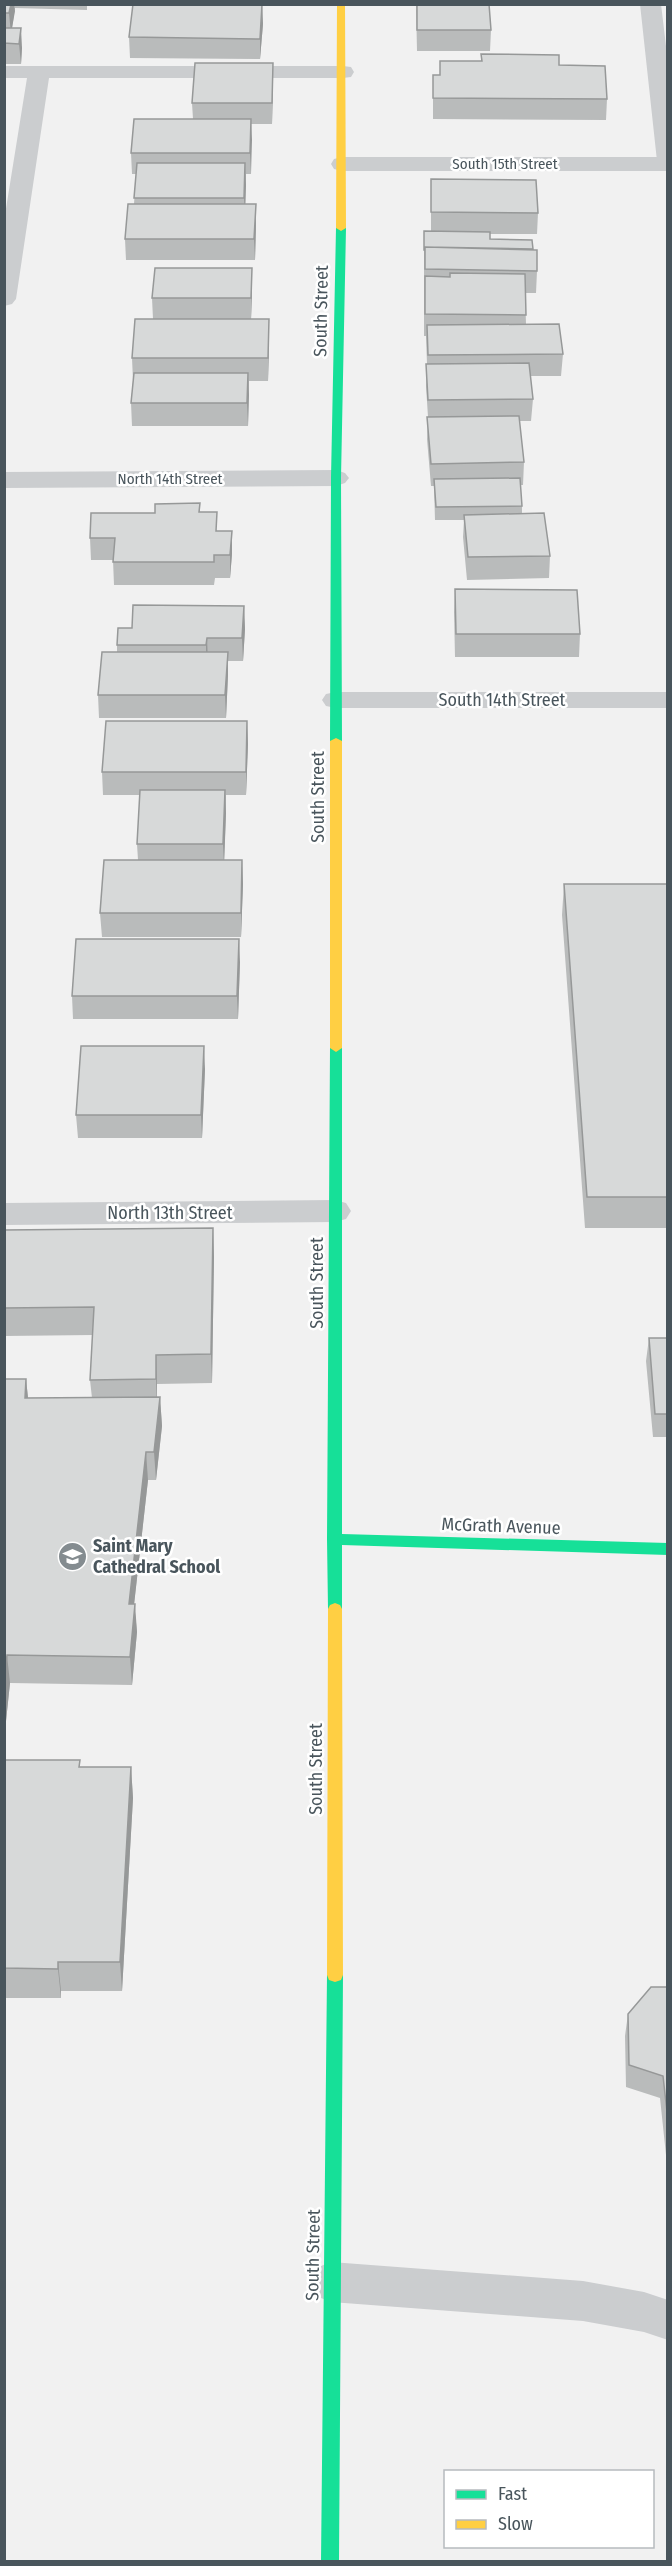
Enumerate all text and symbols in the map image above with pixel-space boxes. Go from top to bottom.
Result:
street label: South 15th Street [452,155,558,173]
street label: South Street [309,265,333,357]
street label: North 14th Street [118,470,223,488]
street label: South 14th Street [438,689,566,711]
street label: South Street [307,751,329,843]
street label: North 13th Street [107,1202,233,1224]
street label: South Street [306,1237,328,1329]
street label: McGrath Avenue [441,1513,561,1539]
place label: Saint Mary Cathedral School [93,1535,220,1578]
school or university icon: Saint Mary Cathedral School [56,1540,88,1572]
street label: South Street [305,1723,327,1815]
street label: South Street [301,2209,325,2301]
legend [444,2470,654,2548]
text: Fast [498,2483,527,2505]
text: Slow [498,2513,533,2535]

